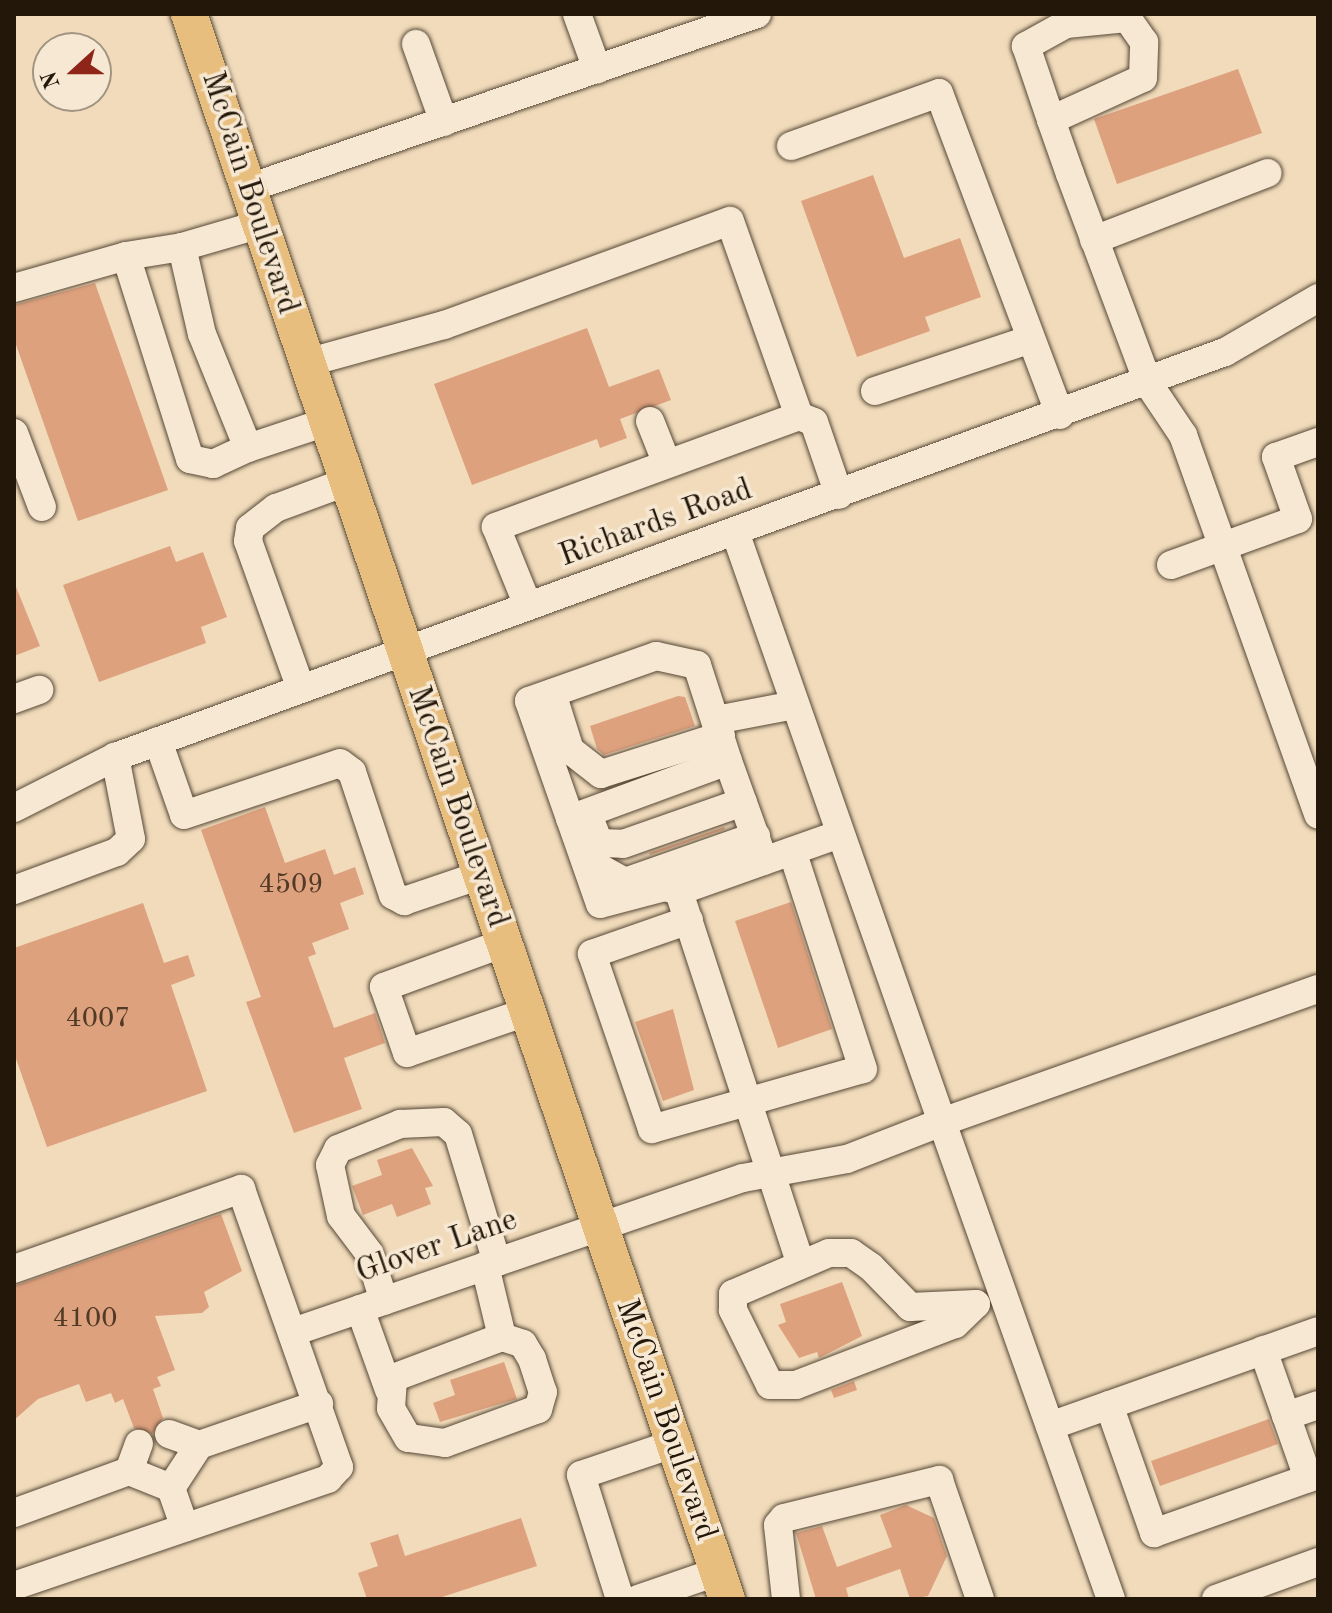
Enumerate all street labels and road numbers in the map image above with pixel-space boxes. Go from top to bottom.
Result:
street label: McCain Boulevard [192,67,306,319]
street label: Richards Road [554,471,758,577]
street label: McCain Boulevard [398,681,516,933]
street label: Glover Lane [351,1202,523,1292]
street label: McCain Boulevard [606,1294,724,1546]

